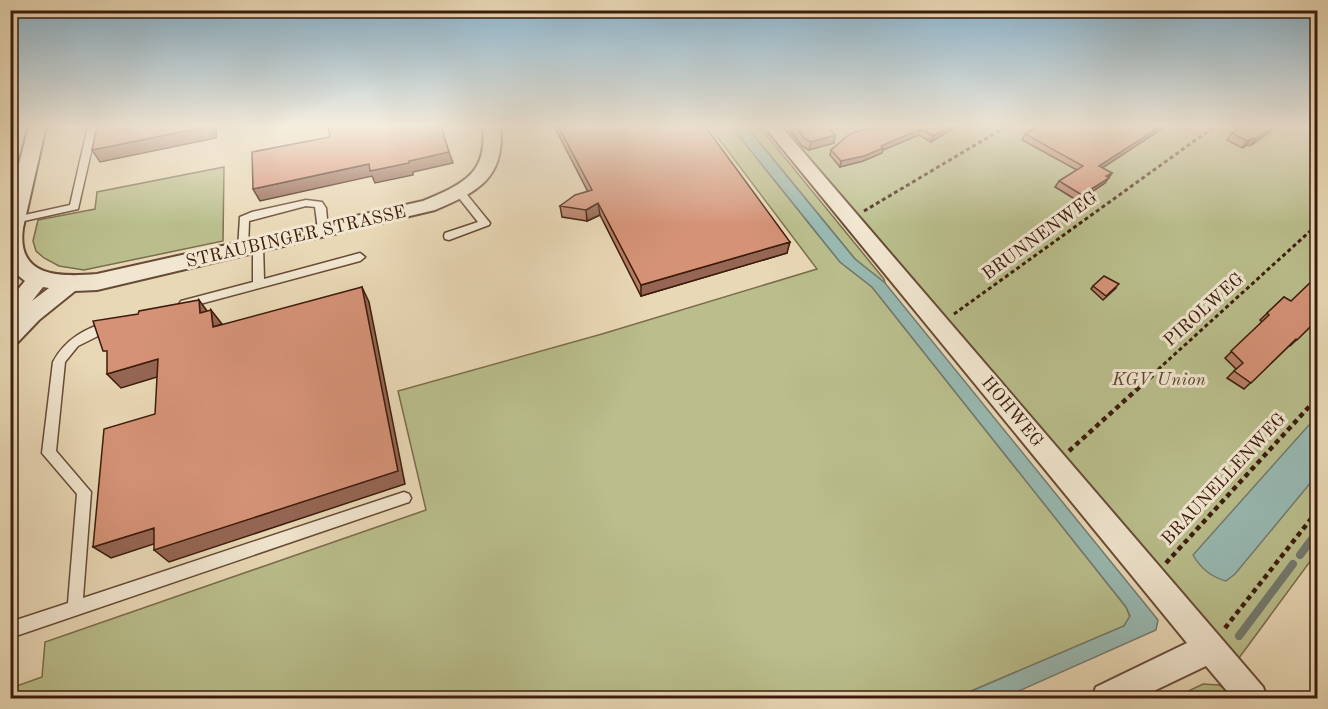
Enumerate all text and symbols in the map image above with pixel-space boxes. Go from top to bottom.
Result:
street label: BRUNNENWEG [979,188,1101,284]
street label: STRAUBINGER STRASSE [184,203,408,271]
street label: PIROLWEG [1161,270,1247,350]
park label: KGV Union [1111,371,1206,389]
street label: HOHWEG [978,373,1046,451]
street label: BRAUNELLENWEG [1158,410,1290,548]

